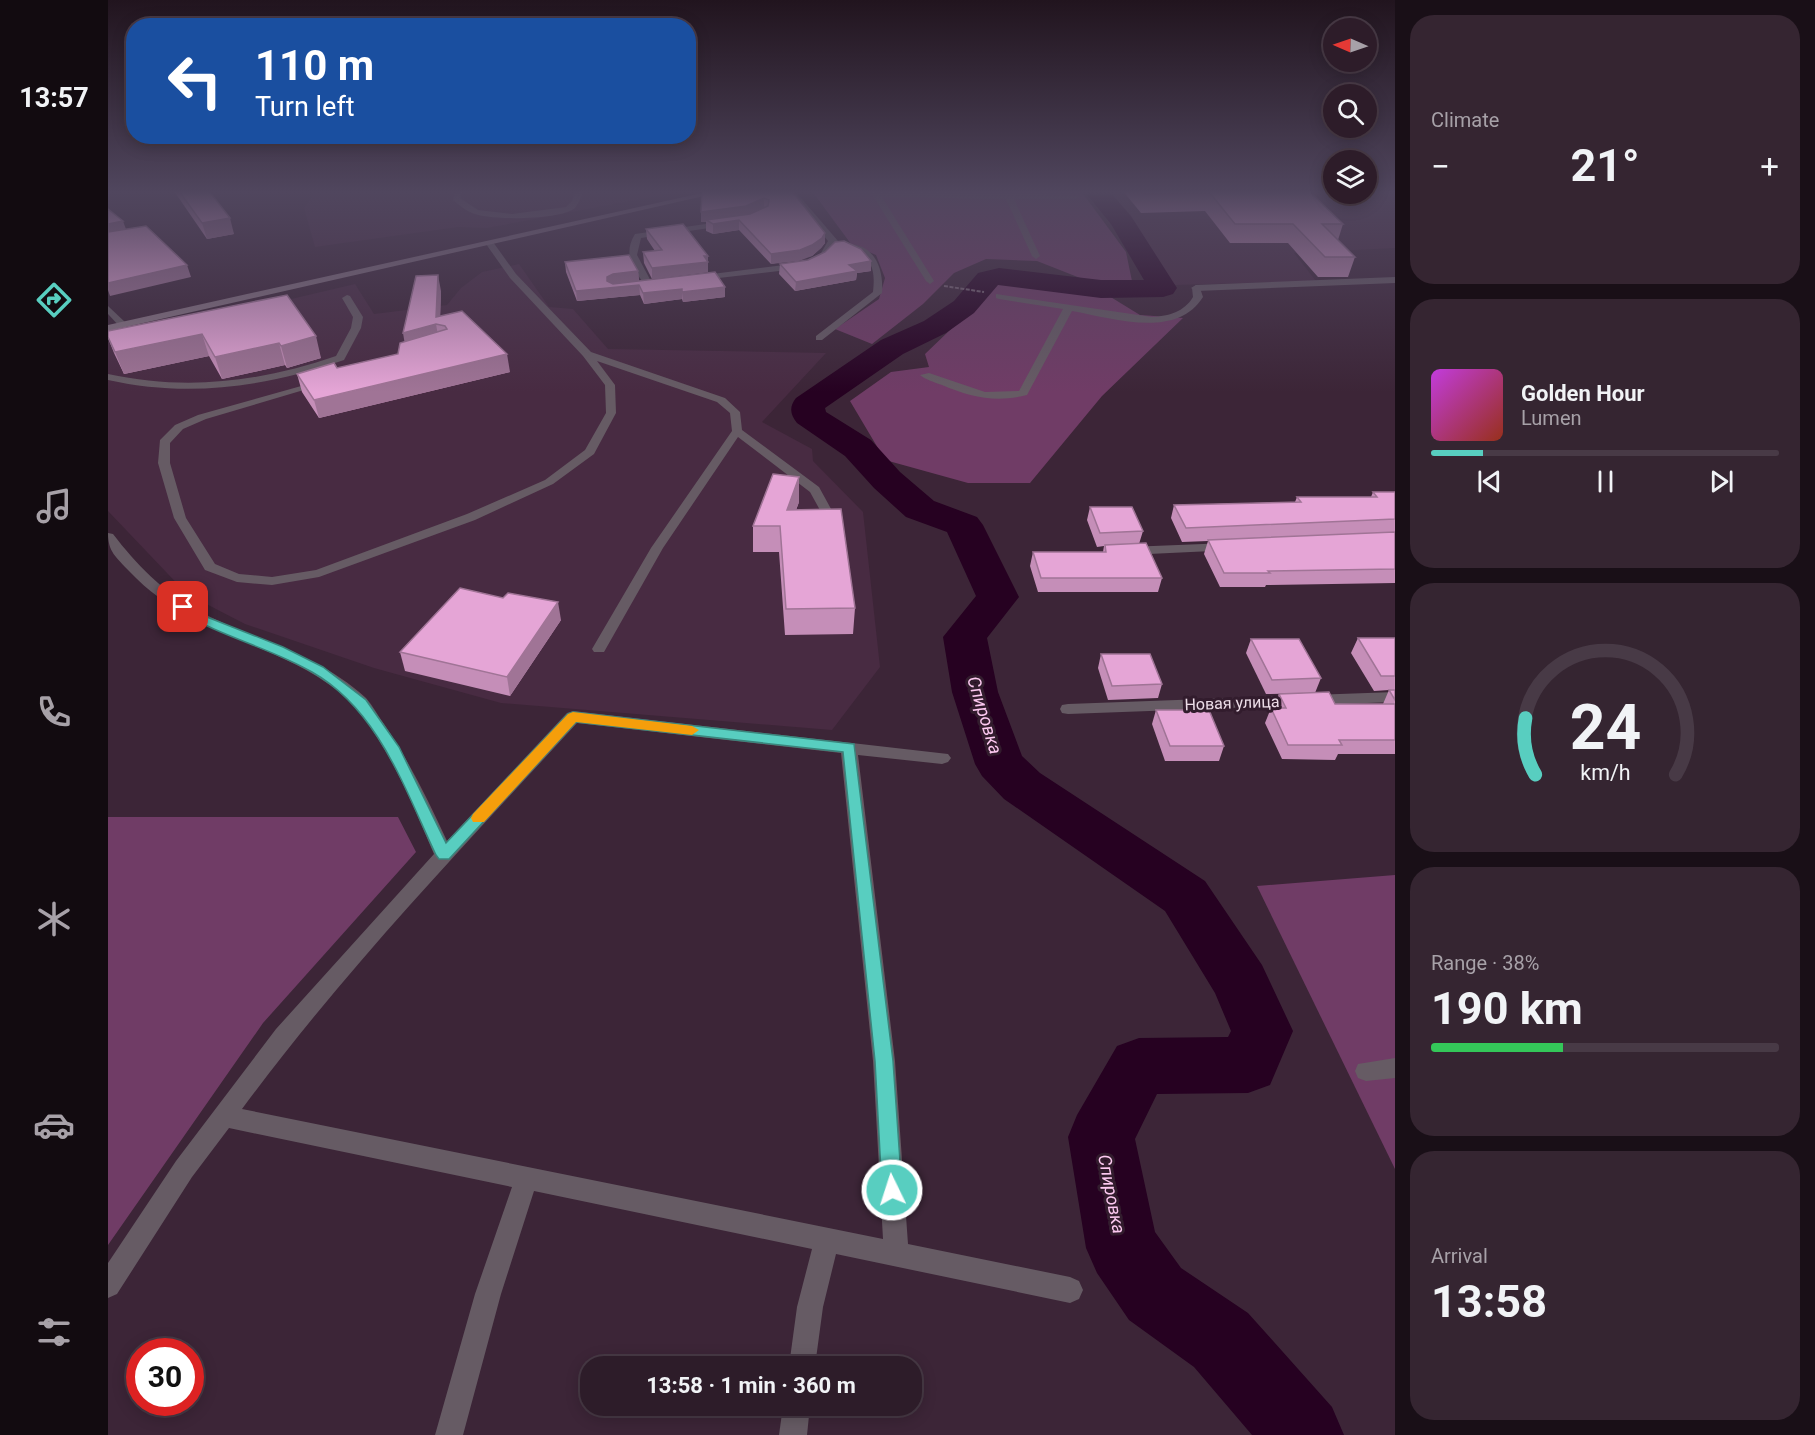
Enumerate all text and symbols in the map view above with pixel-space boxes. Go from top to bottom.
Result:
north arrow [1323,18,1377,72]
map controls [1323,18,1377,204]
text: 110 m [255,41,374,90]
icon: left [156,42,234,120]
text: 13:57 [19,82,89,114]
button: search [1323,84,1377,138]
text: Turn left [255,91,355,123]
text: Climate [1431,108,1499,132]
text: 21° [1570,139,1640,192]
text: − [1431,147,1450,186]
text: + [1760,147,1779,186]
button: layers [1323,150,1377,204]
icon: directions [33,279,75,321]
text: Golden Hour [1521,381,1645,406]
text: Lumen [1521,406,1582,430]
icon: previous [1473,465,1506,498]
icon: pause [1589,465,1622,498]
icon: next [1705,465,1738,498]
icon: music [33,485,75,527]
pin [157,581,208,632]
icon: arrive [166,590,199,623]
water label: Спировка [963,674,1007,756]
icon: phone [33,691,75,733]
text: 24 [1569,691,1641,764]
street label: Новая улица [1184,692,1280,714]
text: km/h [1580,760,1630,785]
icon: climate [33,898,75,940]
text: Range · 38% [1431,951,1539,975]
text: 190 km [1431,982,1583,1035]
icon: car [33,1104,75,1146]
water label: Спировка [1094,1153,1130,1235]
position arrow [860,1158,924,1222]
text: Arrival [1431,1244,1488,1268]
text: 13:58 [1431,1275,1547,1328]
icon: filters [33,1311,75,1353]
speed limit sign: 30 [126,1338,204,1416]
text: 13:58 · 1 min · 360 m [646,1373,856,1398]

